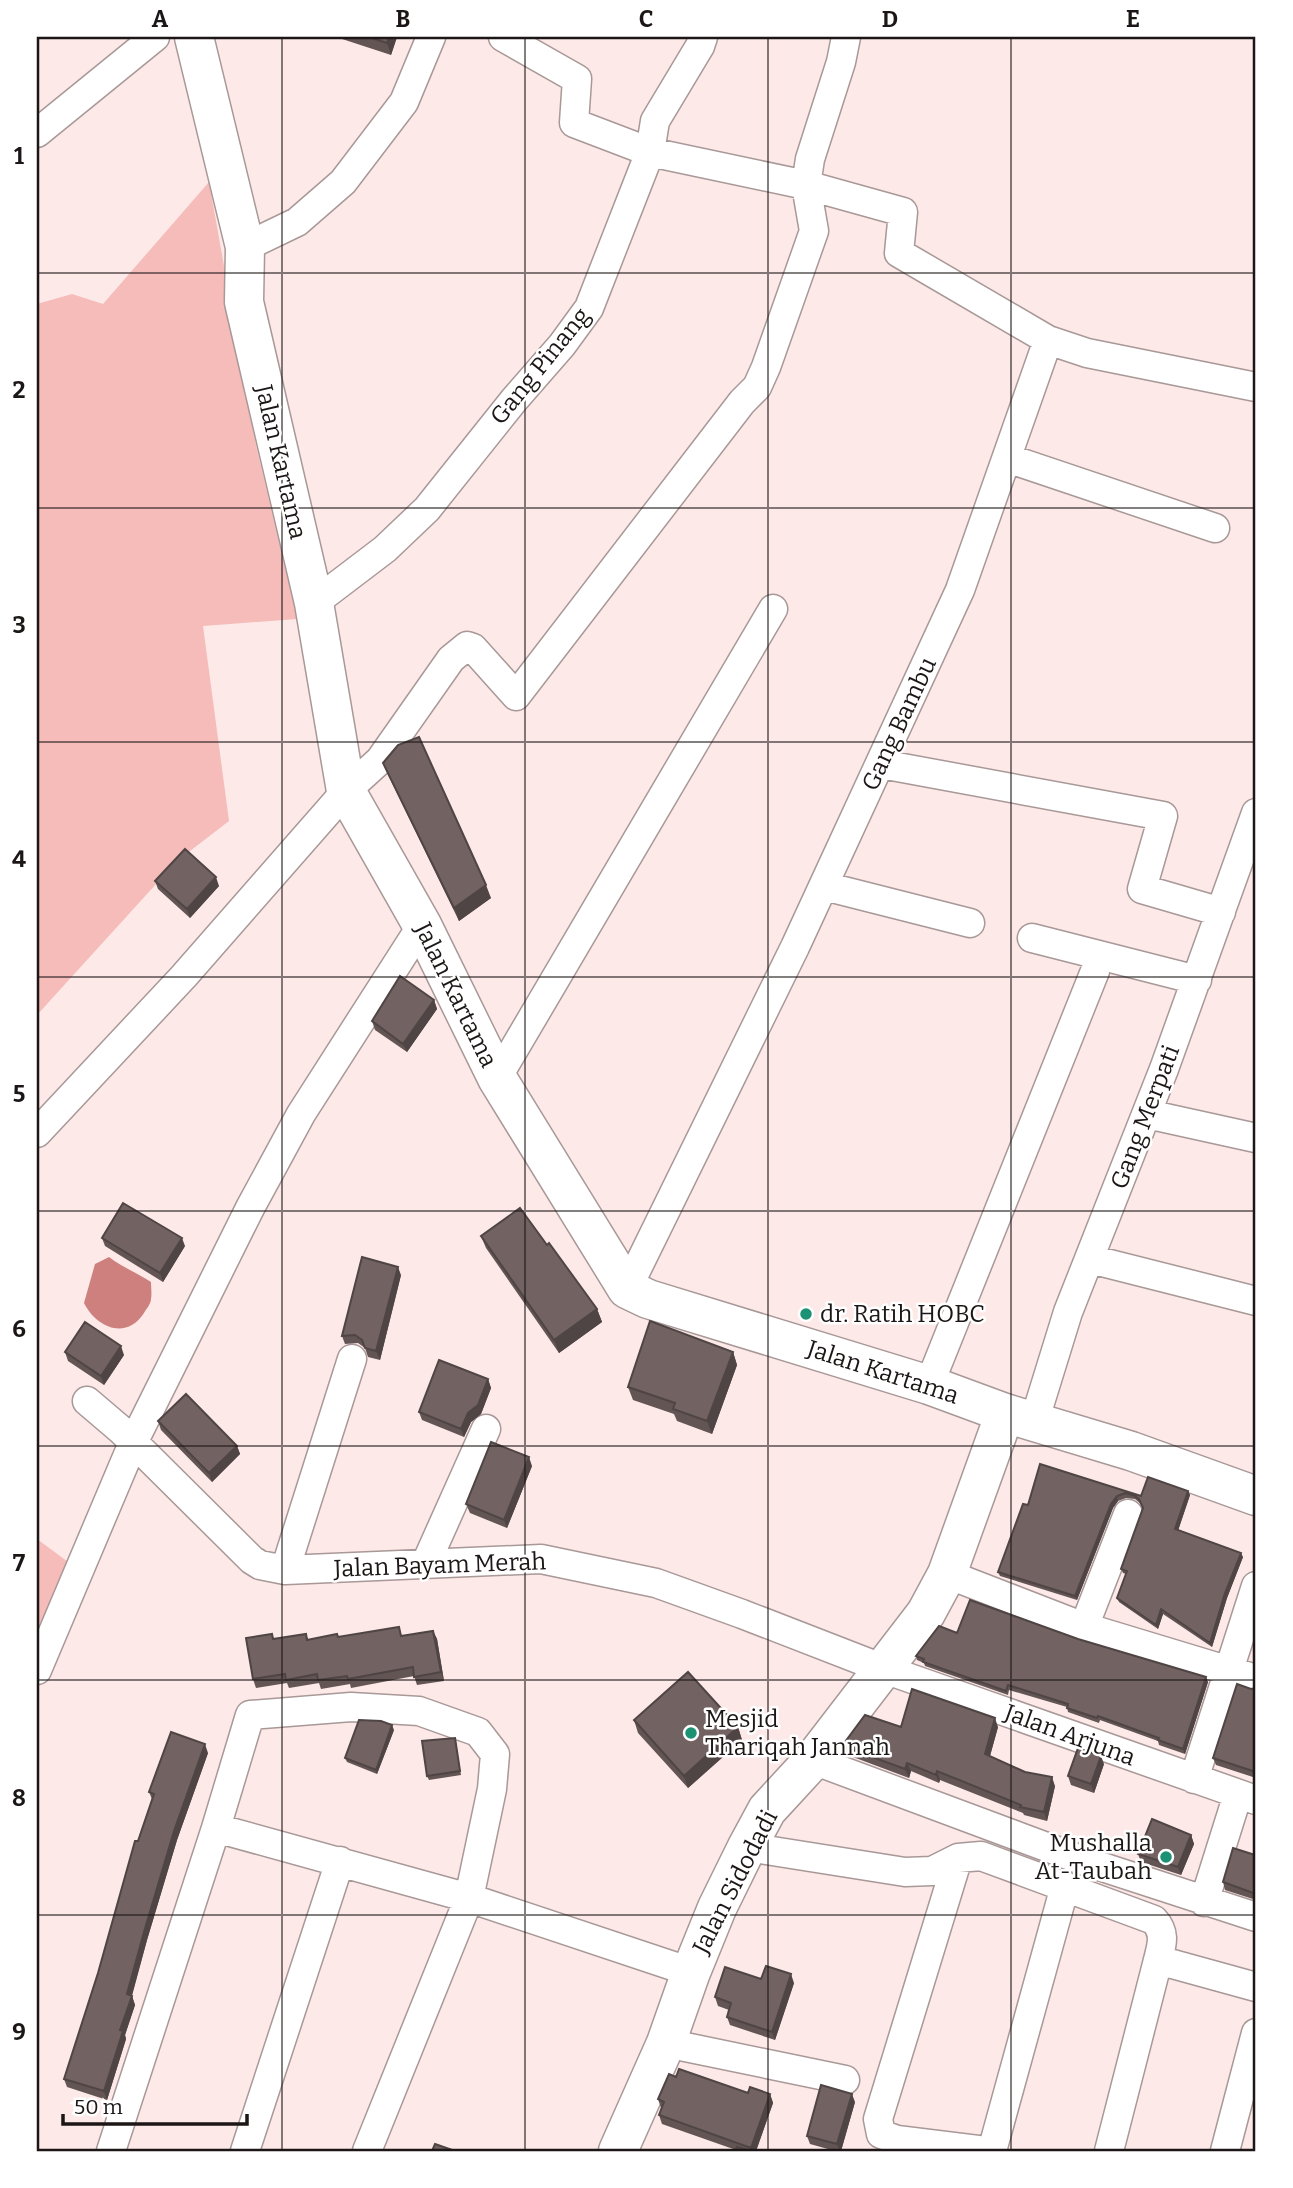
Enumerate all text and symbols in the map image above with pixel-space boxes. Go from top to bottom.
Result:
text: A [152,5,169,33]
text: B [396,5,410,33]
text: C [639,5,653,33]
text: D [882,5,898,33]
text: E [1126,5,1140,33]
text: 1 [14,142,24,170]
street label: Gang Pinang [484,302,596,430]
text: 2 [13,376,26,404]
street label: Jalan Kartama [249,381,312,542]
text: 3 [12,611,26,639]
street label: Gang Bambu [856,653,942,795]
text: 4 [12,845,26,873]
street label: Jalan Kartama [408,917,503,1072]
street label: Gang Merpati [1105,1041,1185,1193]
text: 5 [13,1080,25,1108]
place label: dr. Ratih HOBC [820,1300,985,1328]
marker: dr. Ratih HOBC [798,1306,814,1322]
text: 6 [12,1315,26,1343]
street label: Jalan Kartama [803,1334,962,1410]
street label: Jalan Bayam Merah [332,1547,547,1583]
text: 7 [13,1549,26,1577]
street label: Jalan Arjuna [1000,1698,1139,1772]
place label: Mesjid Thariqah Jannah [705,1705,890,1761]
marker: Mesjid Thariqah Jannah [683,1725,699,1741]
text: 8 [12,1784,26,1812]
street label: Jalan Sidodadi [686,1805,783,1959]
place label: Mushalla At-Taubah [1035,1829,1152,1885]
marker: Mushalla At-Taubah [1158,1849,1174,1865]
text: 9 [12,2018,26,2046]
scale bar [63,2083,247,2127]
text: 50 m [74,2094,123,2120]

